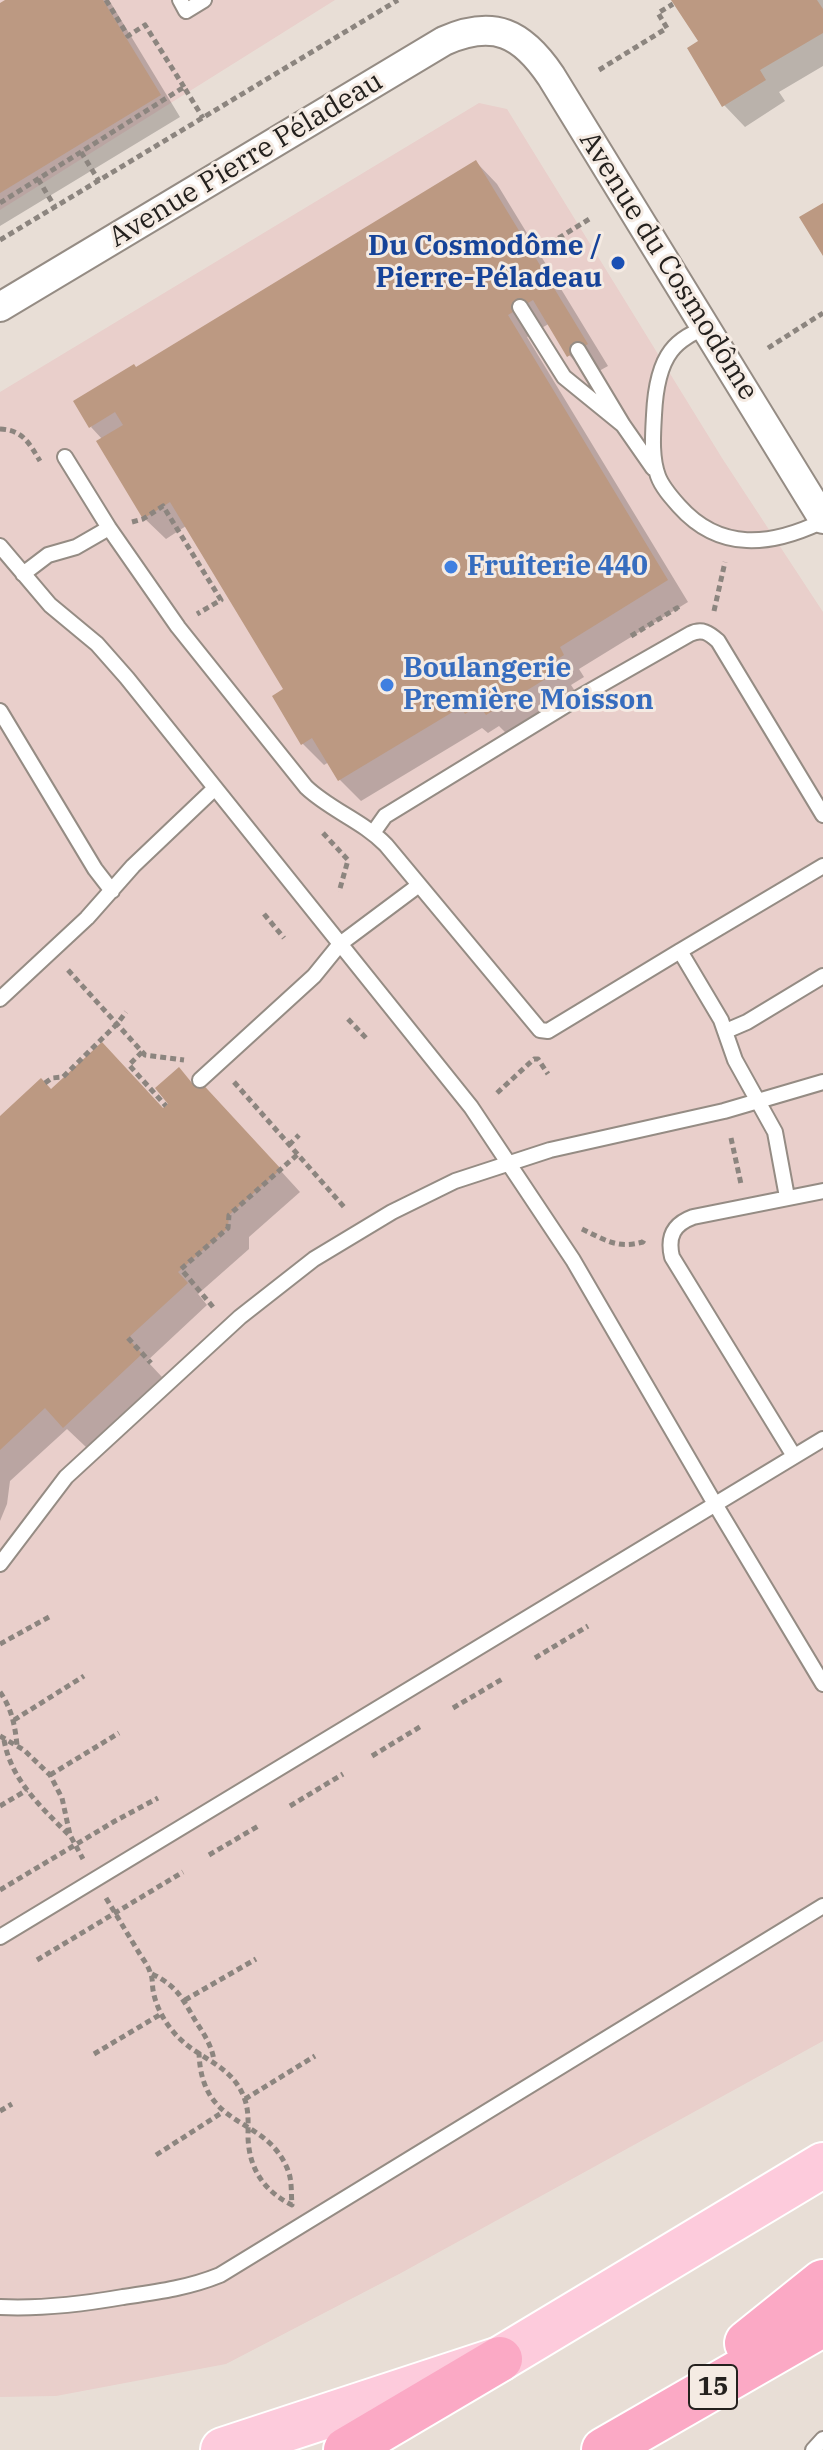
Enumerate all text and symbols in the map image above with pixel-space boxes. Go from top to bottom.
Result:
street label: Avenue Pierre Péladeau [103,65,389,255]
street label: Avenue du Cosmodôme [572,125,764,407]
place label: Du Cosmodôme / Pierre-Péladeau [368,230,602,296]
marker: Du Cosmodôme / Pierre-Péladeau [609,254,627,272]
place label: Fruiterie 440 [467,550,648,584]
marker: Fruiterie 440 [442,558,460,576]
place label: Boulangerie Première Moisson [403,652,654,718]
marker: Boulangerie Première Moisson [378,676,396,694]
road number: 15 [689,2365,737,2409]

